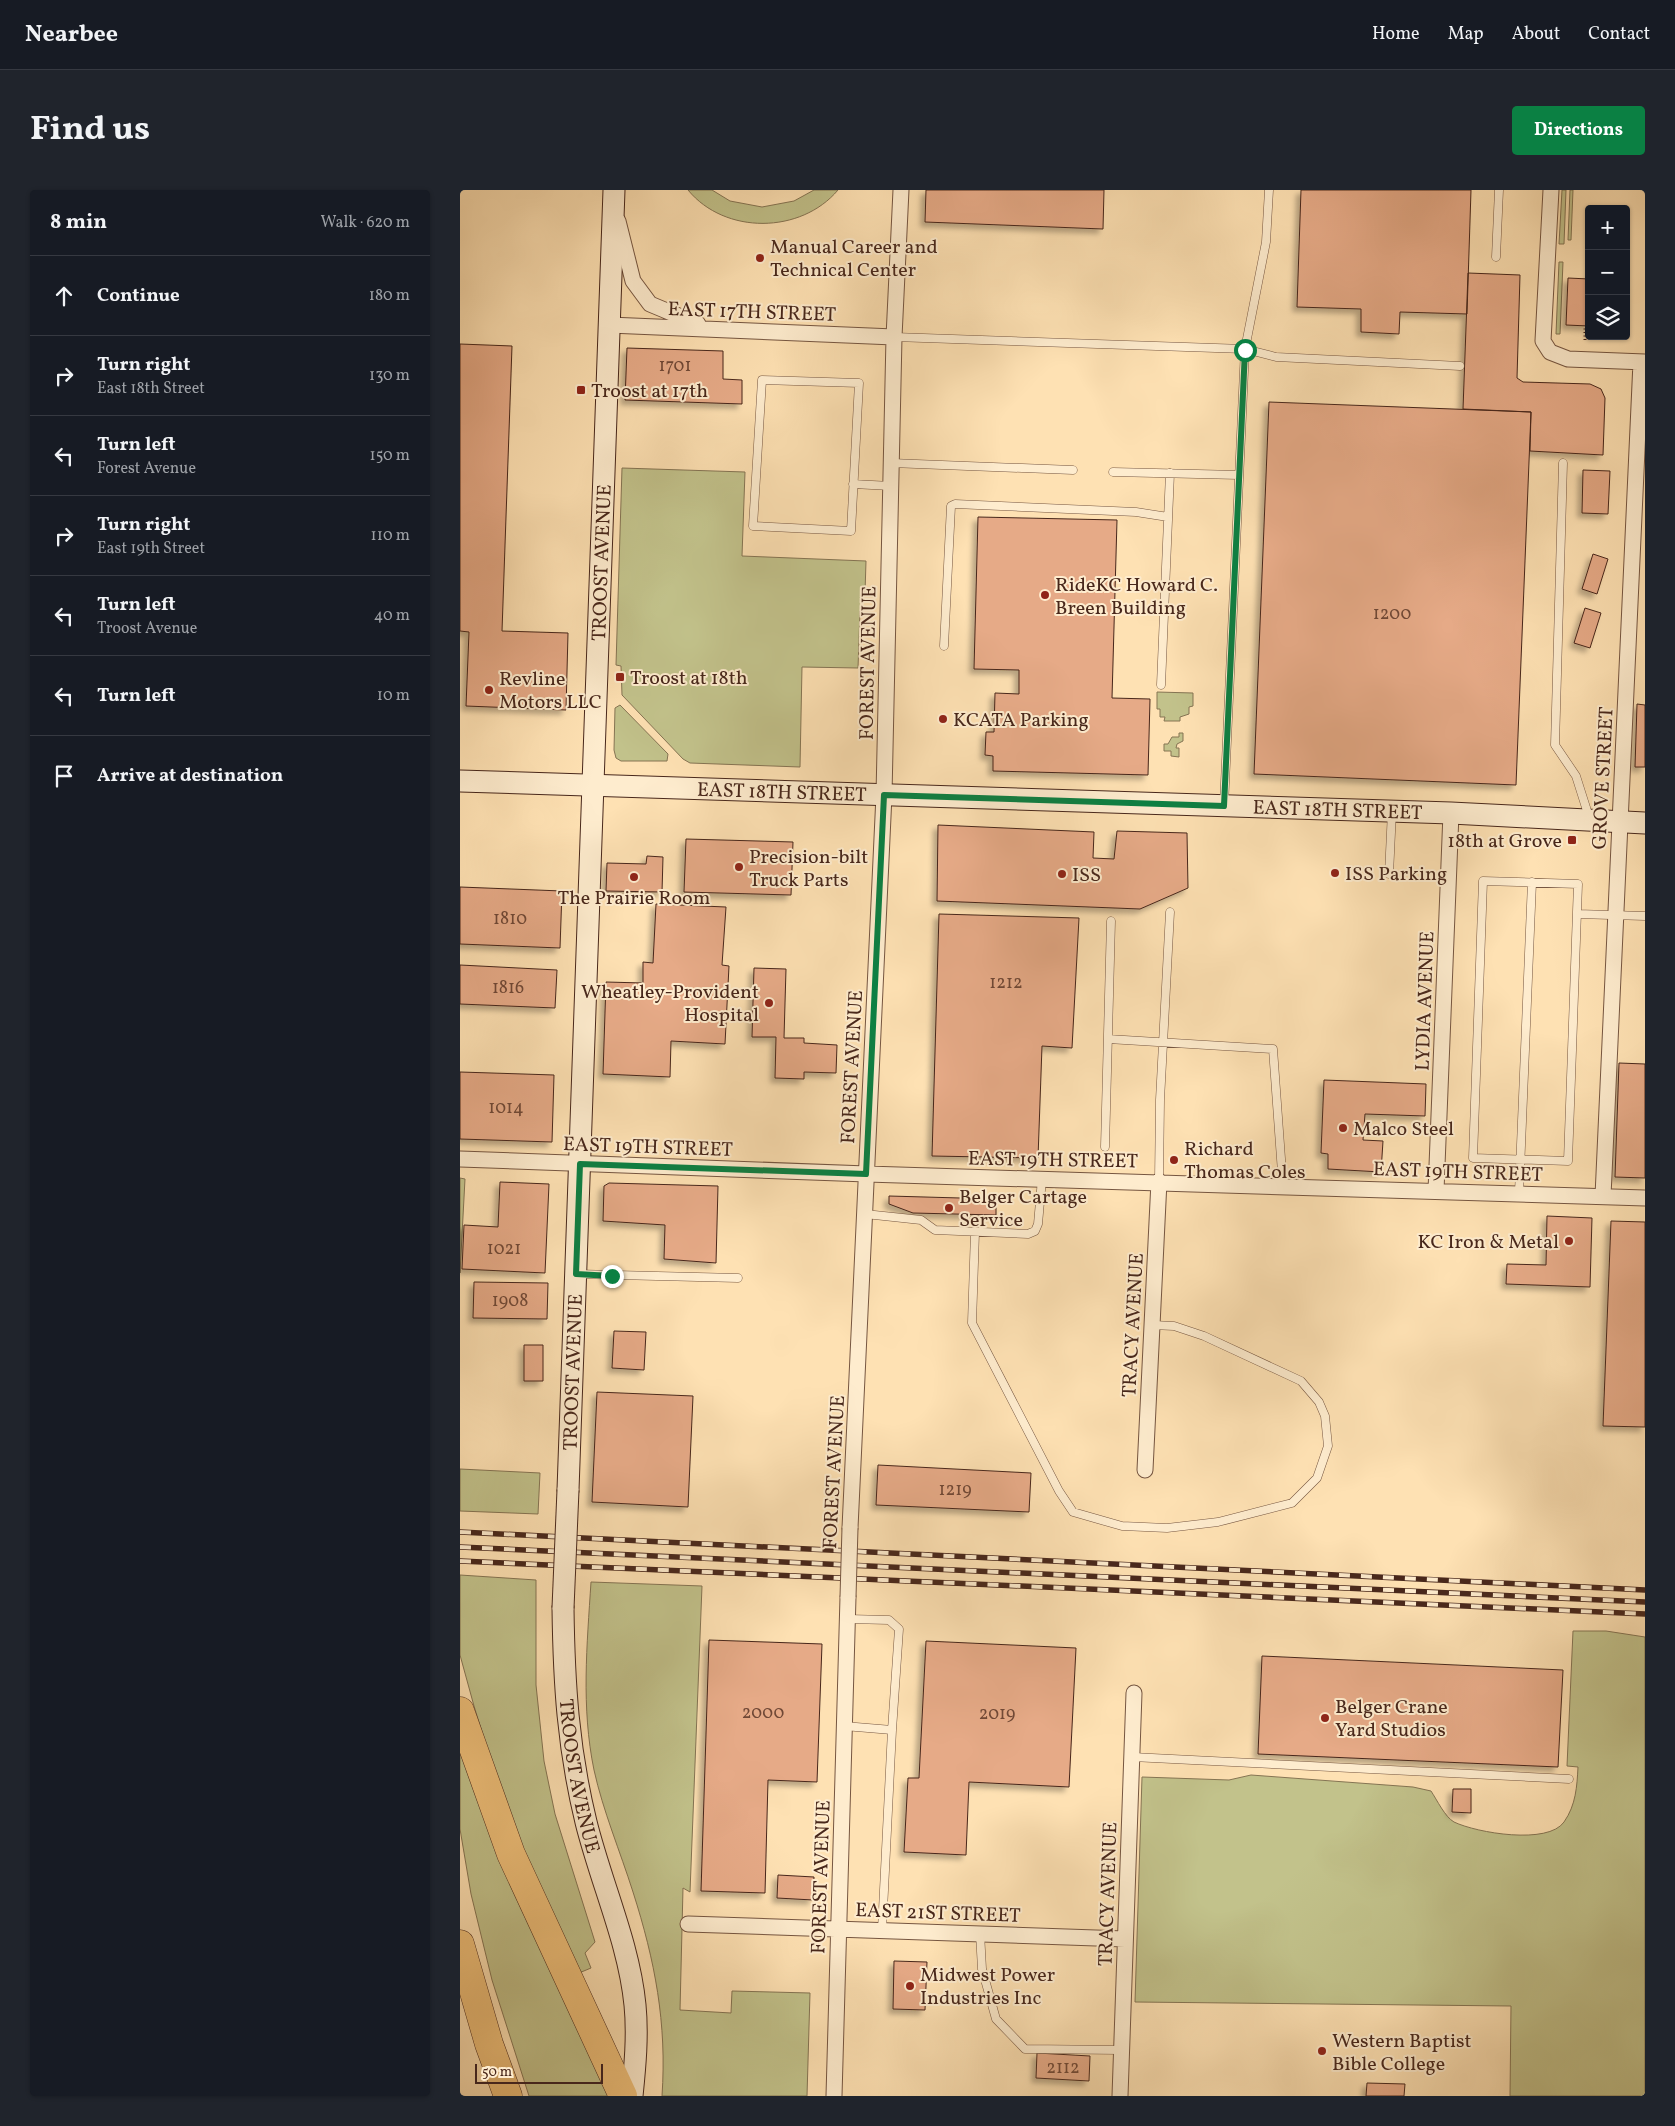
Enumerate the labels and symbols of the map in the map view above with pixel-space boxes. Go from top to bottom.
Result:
place label: Manual Career and Technical Center [770,234,938,285]
marker: Manual Career and Technical Center [754,252,766,264]
street label: EAST 17TH STREET [667,296,837,330]
route start [1234,339,1257,362]
house number: 1701 [659,354,691,379]
place label: Troost at 17th [591,378,708,406]
marker: Troost at 17th [575,384,587,396]
street label: TROOST AVENUE [586,484,620,641]
place label: RideKC Howard C. Breen Building [1055,572,1218,623]
street label: FOREST AVENUE [854,586,884,740]
marker: RideKC Howard C. Breen Building [1039,589,1051,601]
house number: 1200 [1373,602,1411,627]
place label: Troost at 18th [630,665,748,693]
place label: Revline Motors LLC [499,666,602,717]
marker: Troost at 18th [614,671,626,683]
marker: Revline Motors LLC [483,684,495,696]
street label: GROVE STREET [1586,706,1622,850]
place label: KCATA Parking [953,707,1089,735]
marker: KCATA Parking [937,713,949,725]
street label: EAST 18TH STREET [696,777,867,810]
street label: EAST 18TH STREET [1252,795,1423,828]
place label: 18th at Grove [1447,828,1562,856]
marker: 18th at Grove [1566,834,1578,846]
place label: Precision-bilt Truck Parts [749,844,868,895]
marker: Precision-bilt Truck Parts [733,861,745,873]
place label: ISS Parking [1345,861,1447,889]
place label: ISS [1072,862,1101,890]
marker: ISS Parking [1329,867,1341,879]
marker: ISS [1056,868,1068,880]
marker: The Prairie Room [628,871,640,883]
place label: The Prairie Room [558,885,710,913]
house number: 1810 [493,907,527,932]
street label: LYDIA AVENUE [1410,931,1442,1071]
house number: 1212 [989,971,1023,996]
house number: 1816 [492,976,524,1001]
place label: Wheatley-Provident Hospital [581,979,759,1030]
street label: FOREST AVENUE [835,989,871,1145]
marker: Wheatley-Provident Hospital [763,997,775,1009]
house number: 1014 [488,1096,524,1121]
place label: Malco Steel [1353,1116,1454,1144]
marker: Malco Steel [1337,1122,1349,1134]
street label: EAST 19TH STREET [562,1131,734,1165]
place label: Richard Thomas Coles [1184,1136,1306,1187]
street label: EAST 19TH STREET [968,1146,1139,1176]
marker: Richard Thomas Coles [1168,1154,1180,1166]
street label: EAST 19TH STREET [1372,1156,1544,1190]
place label: Belger Cartage Service [959,1184,1087,1235]
marker: Belger Cartage Service [943,1202,955,1214]
place label: KC Iron & Metal [1417,1229,1559,1257]
marker: KC Iron & Metal [1563,1235,1575,1247]
house number: 1021 [487,1237,521,1262]
street label: TRACY AVENUE [1116,1252,1152,1398]
route end [601,1265,624,1288]
house number: 1908 [492,1289,528,1314]
street label: TROOST AVENUE [557,1293,591,1451]
street label: FOREST AVENUE [817,1394,853,1550]
house number: 1219 [939,1478,971,1503]
place label: Belger Crane Yard Studios [1335,1694,1448,1745]
street label: TROOST AVENUE [551,1698,606,1857]
house number: 2000 [742,1701,785,1726]
house number: 2019 [979,1702,1015,1727]
marker: Belger Crane Yard Studios [1319,1712,1331,1724]
street label: FOREST AVENUE [805,1800,839,1955]
street label: TRACY AVENUE [1092,1821,1126,1967]
street label: EAST 21ST STREET [855,1897,1021,1931]
place label: Midwest Power Industries Inc [920,1962,1055,2013]
marker: Midwest Power Industries Inc [904,1980,916,1992]
place label: Western Baptist Bible College [1332,2028,1472,2079]
marker: Western Baptist Bible College [1316,2045,1328,2057]
house number: 2112 [1046,2056,1080,2081]
scale bar [475,2061,602,2084]

